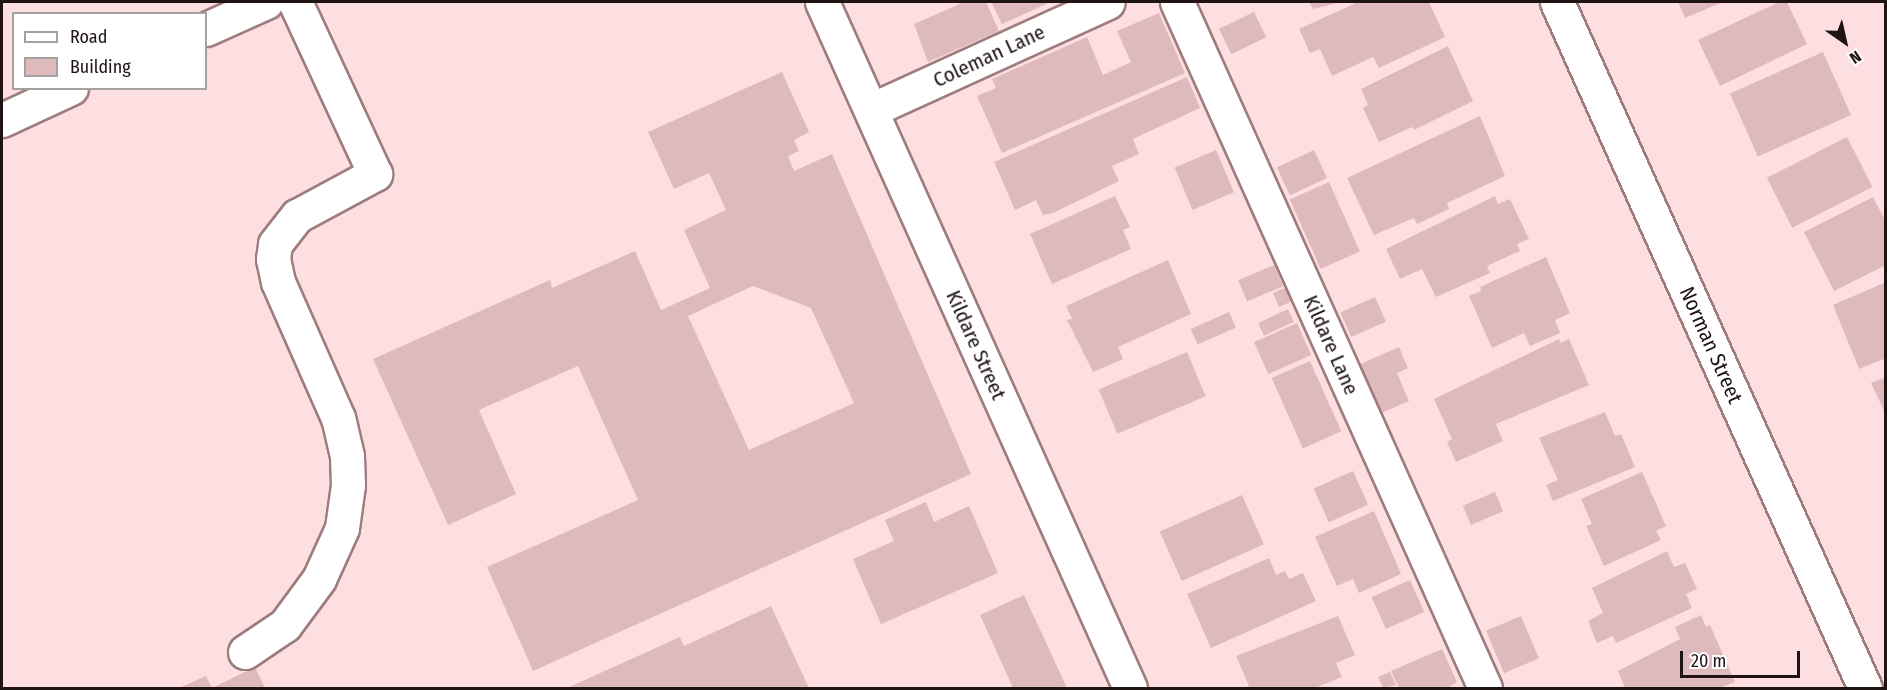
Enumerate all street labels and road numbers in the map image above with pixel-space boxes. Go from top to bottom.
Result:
street label: Coleman Lane [929,19,1049,93]
street label: Norman Street [1674,283,1748,407]
street label: Kildare Street [941,286,1011,404]
street label: Kildare Lane [1298,291,1364,399]

